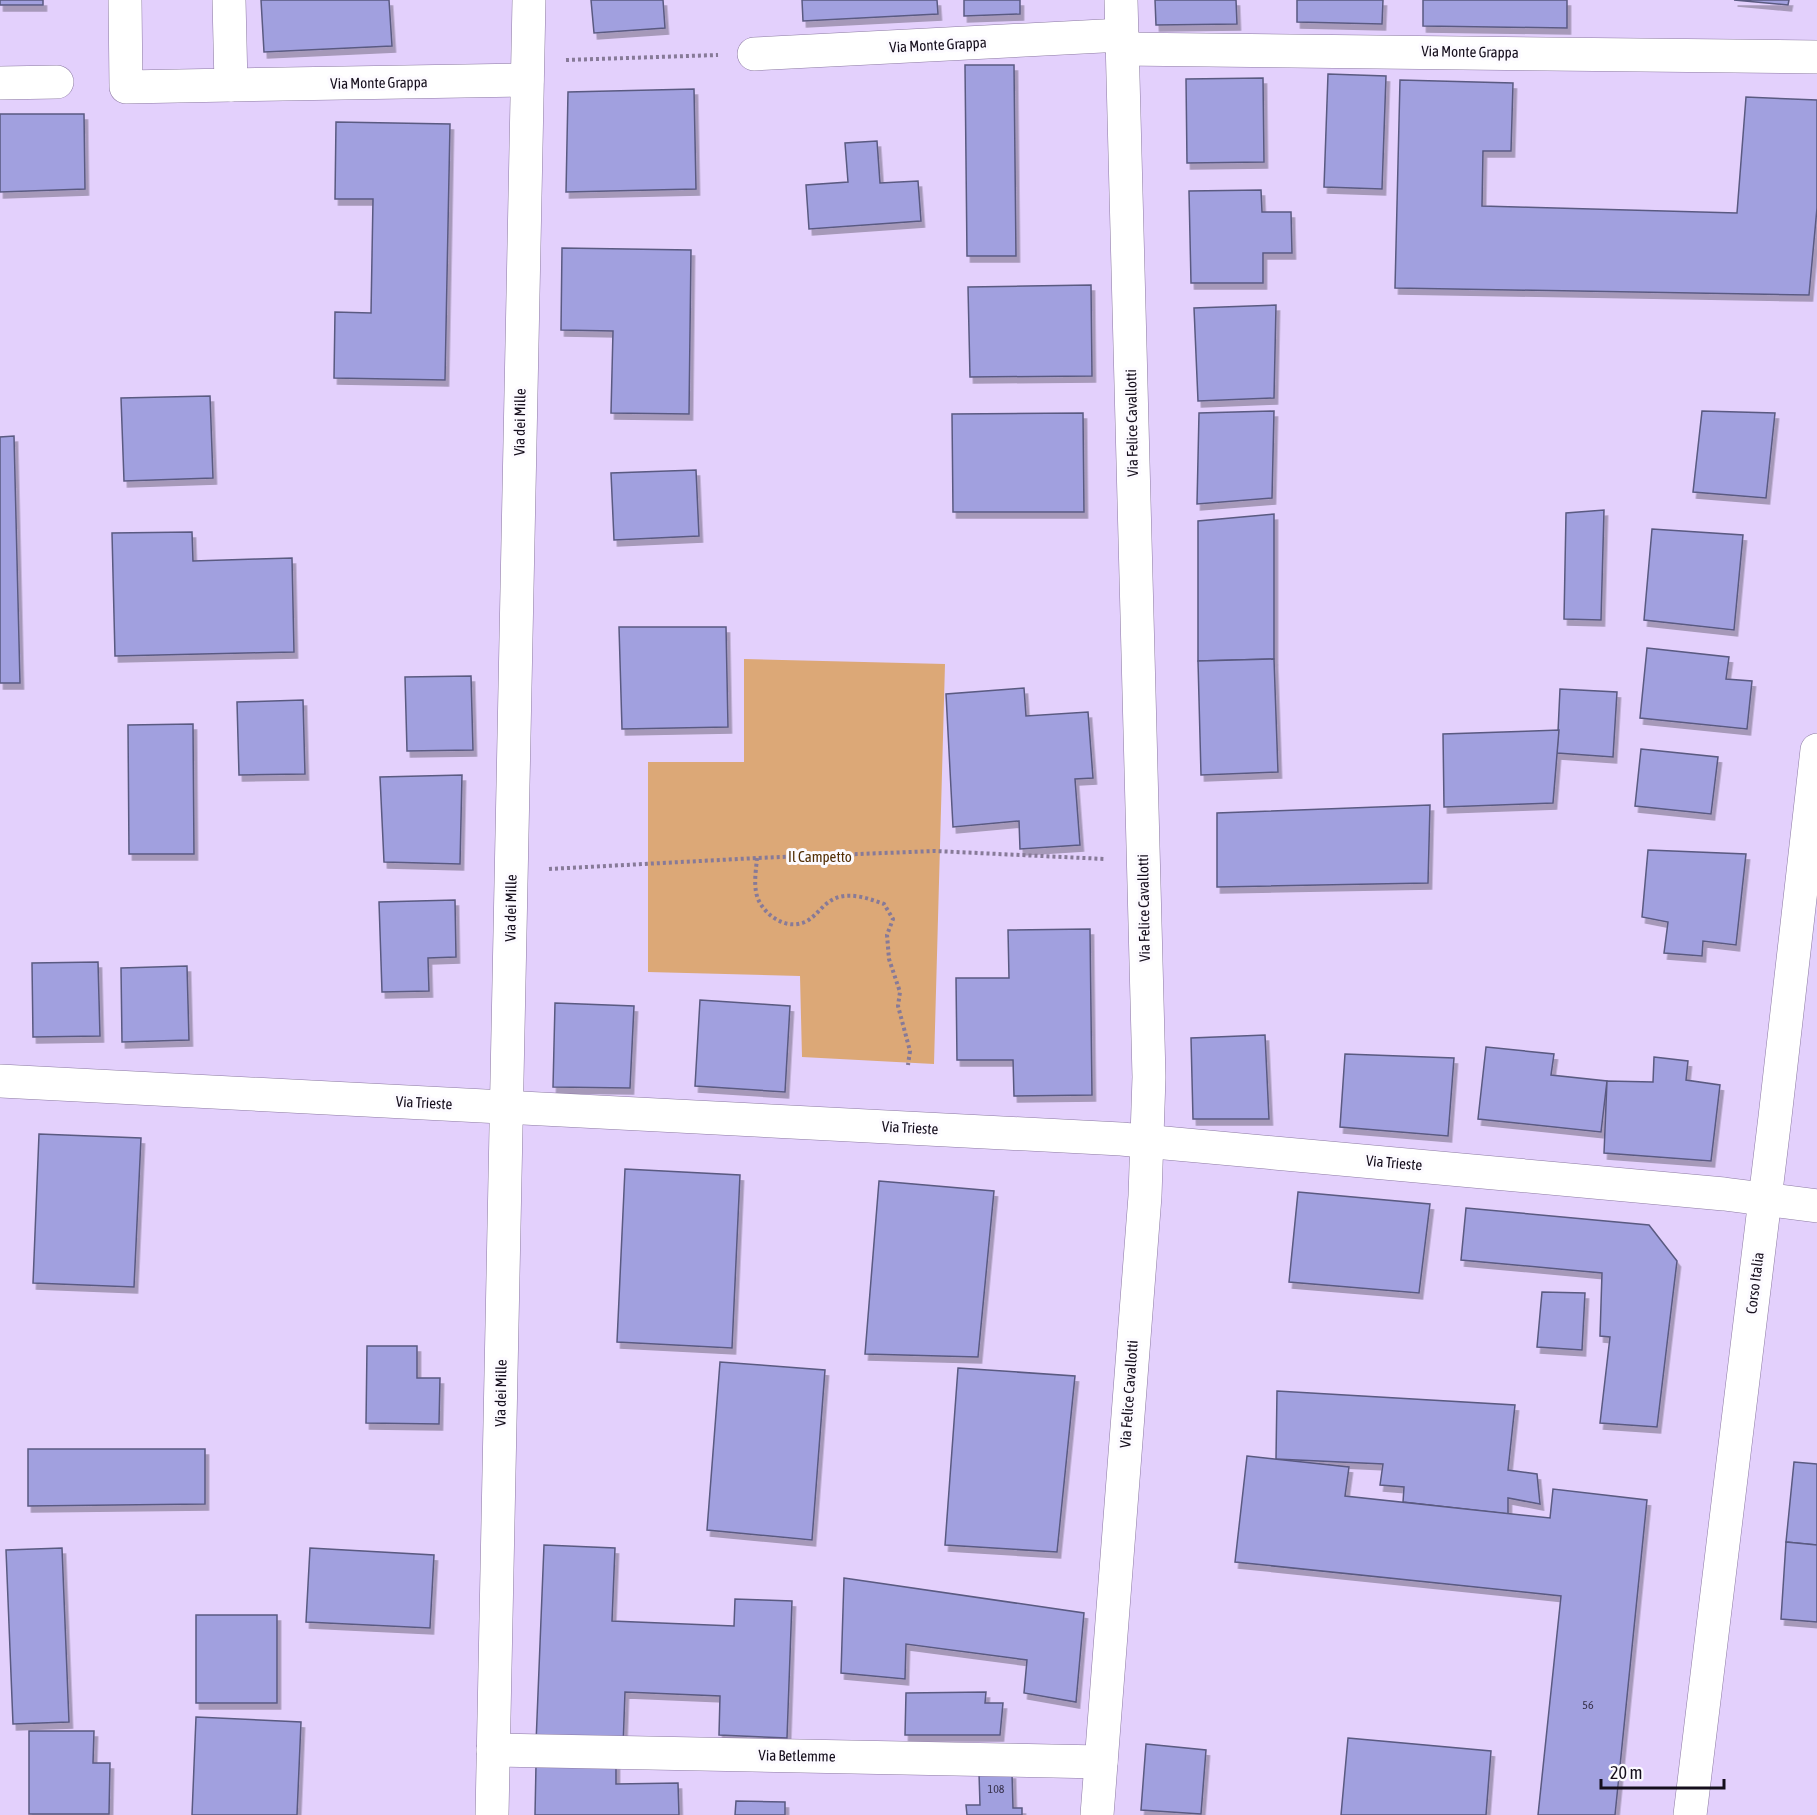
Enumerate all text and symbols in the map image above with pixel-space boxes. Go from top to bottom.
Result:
street label: Via Monte Grappa [889,33,987,56]
street label: Via Monte Grappa [1421,42,1519,61]
street label: Via Monte Grappa [330,73,428,92]
street label: Via Felice Cavallotti [1122,369,1141,477]
street label: Via dei Mille [510,388,529,456]
park label: Il Campetto [788,848,852,865]
street label: Via Felice Cavallotti [1134,854,1153,962]
street label: Via dei Mille [501,874,520,942]
street label: Via Trieste [395,1093,453,1112]
street label: Via Trieste [881,1118,939,1137]
street label: Via Trieste [1365,1152,1423,1173]
street label: Corso Italia [1742,1251,1767,1315]
street label: Via Felice Cavallotti [1116,1340,1141,1448]
street label: Via dei Mille [491,1359,510,1427]
house number: 56 [1582,1698,1594,1712]
street label: Via Betlemme [758,1746,836,1765]
scale bar [1601,1752,1724,1790]
text: 20 m [1610,1762,1642,1783]
house number: 108 [988,1782,1005,1796]

